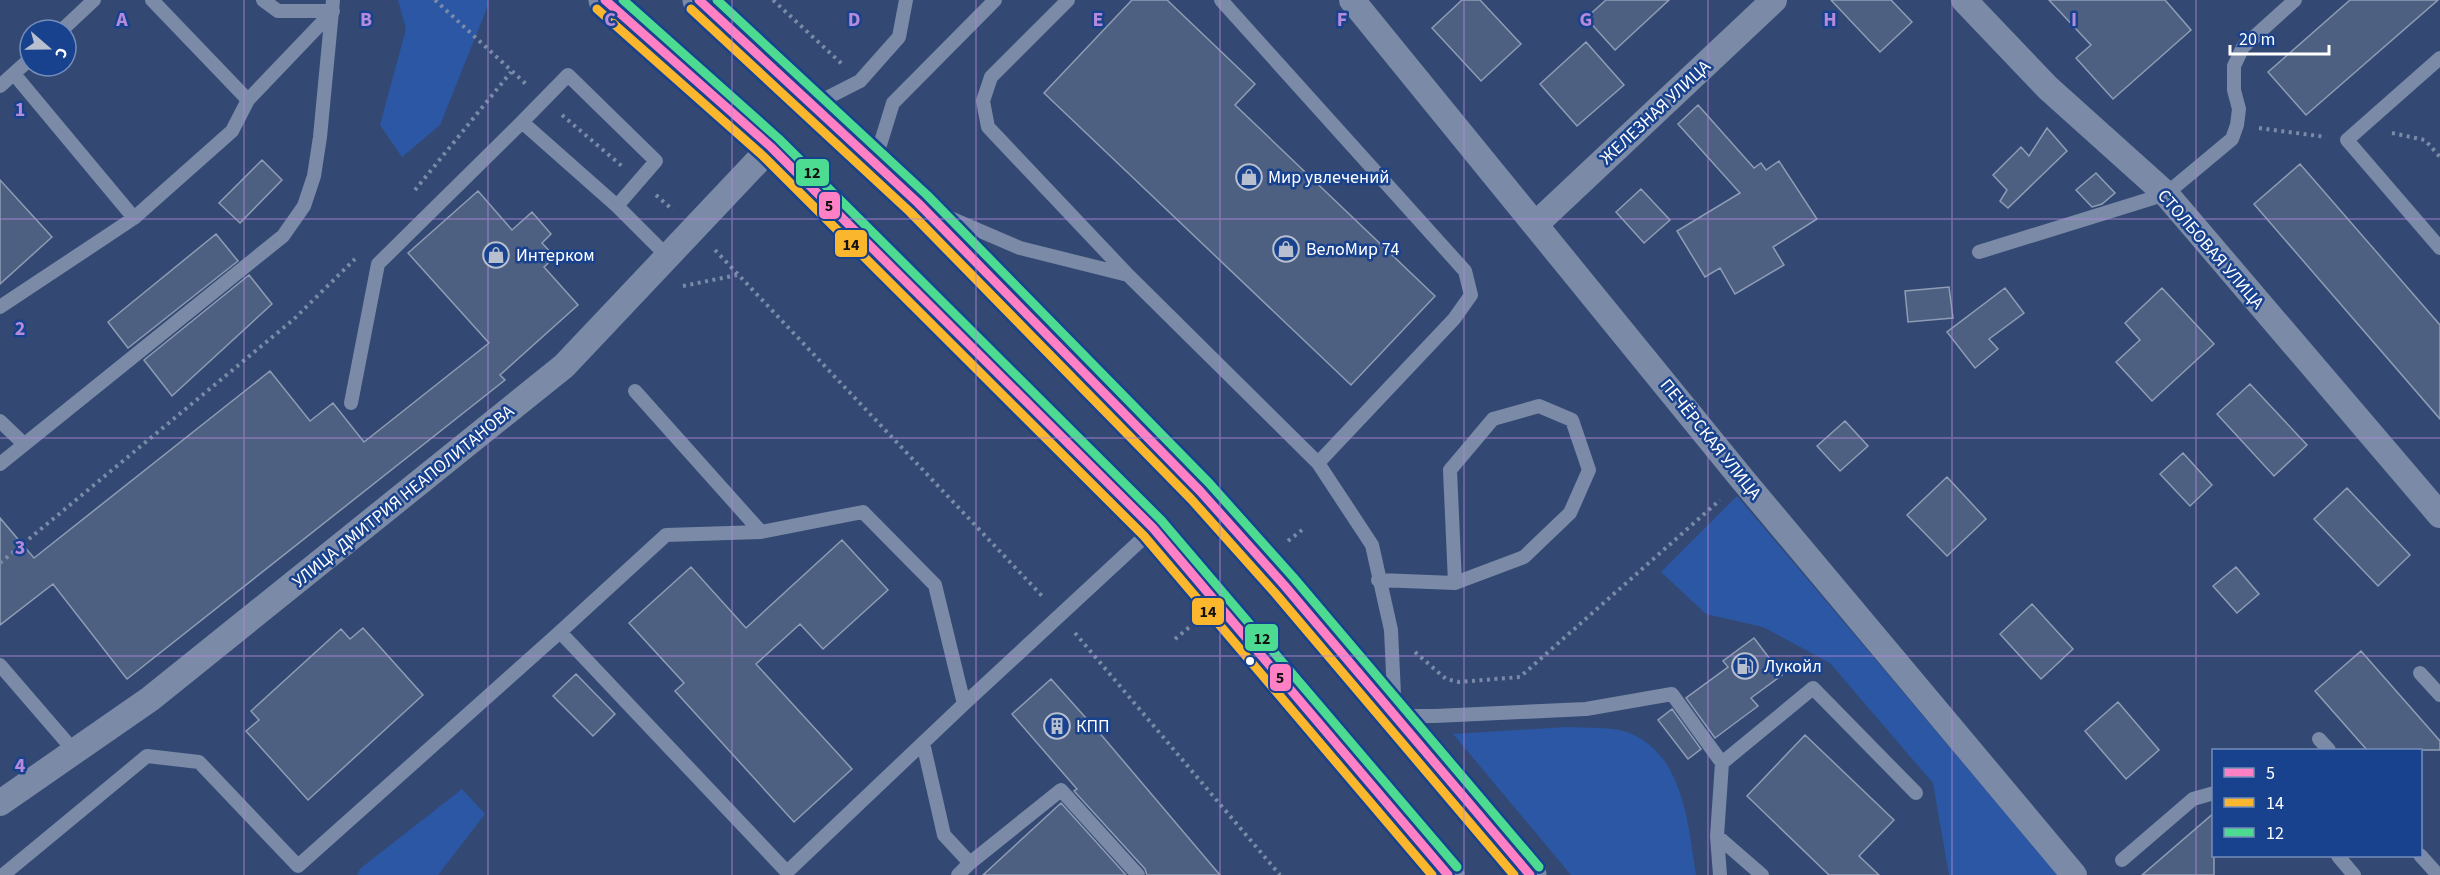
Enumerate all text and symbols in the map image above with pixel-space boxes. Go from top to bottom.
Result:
text: A [115,6,128,34]
text: B [360,6,372,34]
text: C [604,6,616,34]
text: D [848,6,860,34]
text: E [1093,6,1103,34]
text: F [1337,6,1347,34]
text: G [1580,6,1592,34]
text: H [1823,6,1837,34]
text: I [2071,6,2077,34]
north arrow [18,18,78,78]
scale bar [2230,18,2329,56]
text: 20 m [2239,27,2275,52]
text: С [49,45,73,61]
street label: ЖЕЛЕЗНАЯ УЛИЦА [1595,54,1716,170]
text: 1 [15,96,25,124]
line badge: 12 [795,158,830,187]
text: 12 [804,162,820,184]
shop icon: Мир увлечений [1234,162,1264,192]
place label: Мир увлечений [1268,165,1389,190]
street label: СТОЛБОВАЯ УЛИЦА [2151,184,2270,315]
line badge: 5 [818,191,841,220]
text: 5 [825,195,833,217]
line badge: 14 [834,229,868,258]
text: 14 [843,234,860,256]
shop icon: ВелоМир 74 [1271,234,1301,264]
place label: ВелоМир 74 [1306,237,1400,262]
shop icon: Интерком [481,240,511,270]
place label: Интерком [516,243,595,268]
text: 2 [15,315,25,343]
street label: ПЕЧЁРСКАЯ УЛИЦА [1654,374,1767,505]
street label: УЛИЦА ДМИТРИЯ НЕАПОЛИТАНОВА [287,399,520,594]
text: 3 [15,534,25,562]
line badge: 14 [1191,597,1225,626]
text: 14 [1200,601,1217,623]
line badge: 12 [1244,623,1279,652]
text: 12 [1254,628,1270,650]
fuel station icon: Лукойл [1730,651,1760,681]
place label: Лукойл [1764,654,1822,679]
unlabelled marker [1244,655,1256,667]
line badge: 5 [1269,663,1292,692]
text: 5 [1276,667,1284,689]
building icon: КПП [1042,711,1072,741]
place label: КПП [1076,714,1110,739]
legend [2212,749,2422,857]
text: 4 [15,752,26,780]
text: 5 [2266,761,2275,786]
text: 14 [2266,791,2284,816]
text: 12 [2266,821,2284,846]

